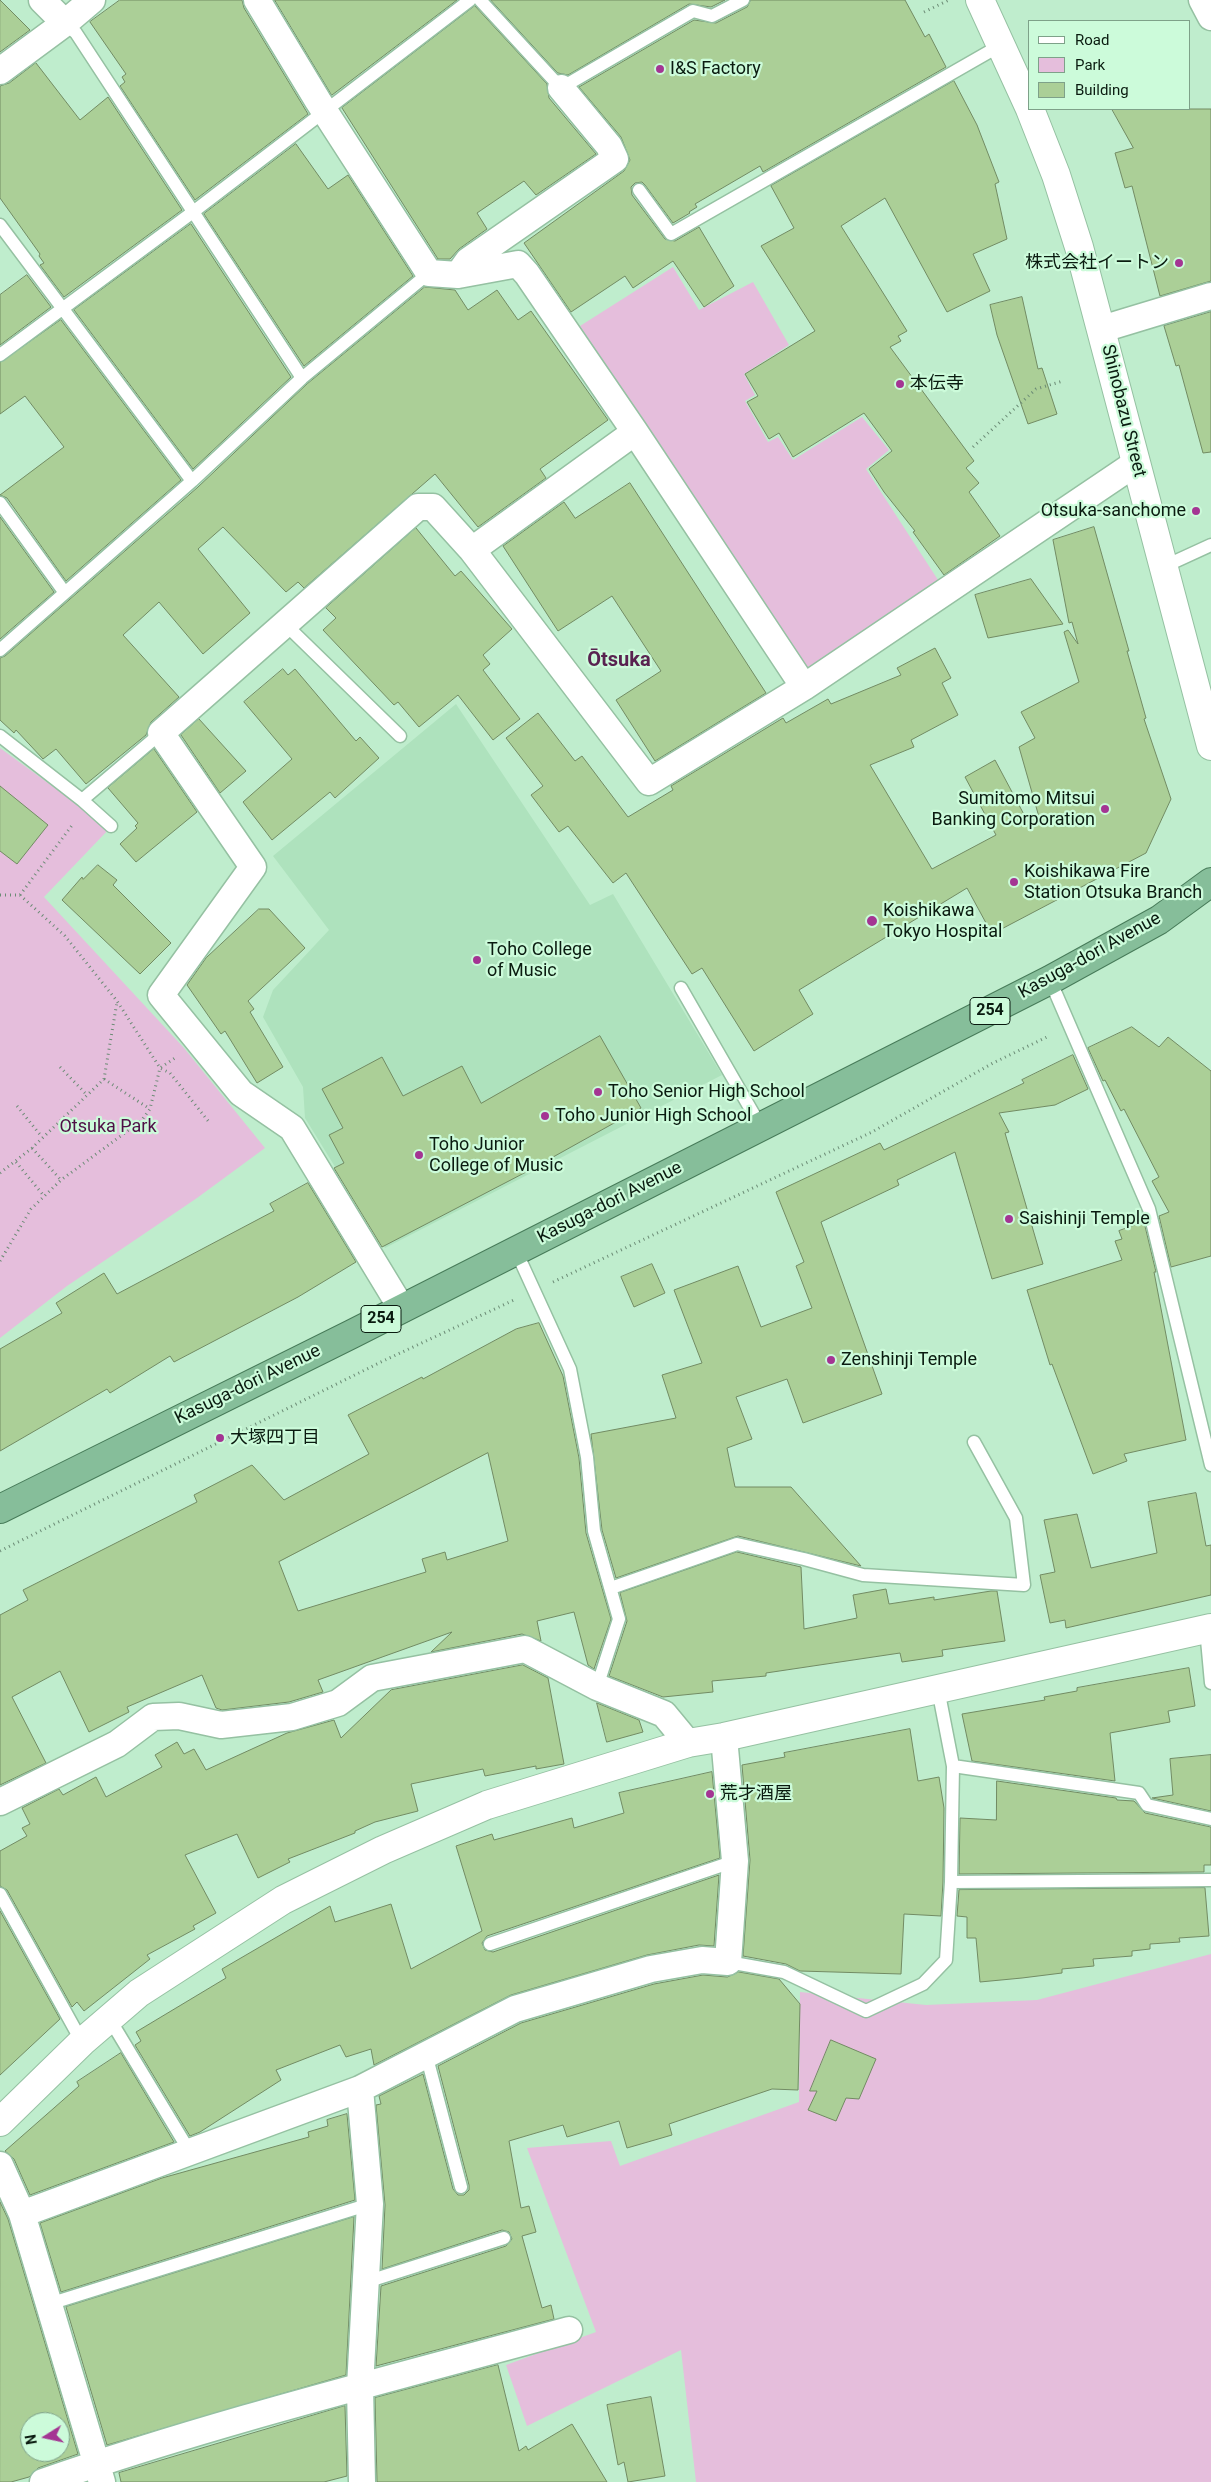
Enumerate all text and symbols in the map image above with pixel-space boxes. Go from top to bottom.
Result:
legend [1028,20,1191,110]
text: Road [1075,31,1109,49]
text: Park [1075,56,1105,74]
place label: I&S Factory [670,58,761,80]
marker: I&S Factory [654,63,666,75]
text: Building [1075,81,1129,99]
place label: 株式会社イートン [1025,252,1169,274]
marker: 株式会社イートン [1173,257,1185,269]
street label: Shinobazu Street [1096,342,1150,480]
place label: 本伝寺 [910,373,964,395]
marker: 本伝寺 [894,378,906,390]
place label: Otsuka-sanchome [1041,500,1186,522]
marker: Otsuka-sanchome [1190,505,1202,517]
district label: Ōtsuka [587,649,651,673]
place label: Sumitomo Mitsui Banking Corporation [932,788,1095,831]
marker: Sumitomo Mitsui Banking Corporation [1099,803,1111,815]
place label: Koishikawa Fire Station Otsuka Branch [1024,861,1202,904]
marker: Koishikawa Fire Station Otsuka Branch [1008,876,1020,888]
place label: Koishikawa Tokyo Hospital [883,900,1002,942]
street label: Kasuga-dori Avenue [1015,908,1165,1004]
marker: Koishikawa Tokyo Hospital [865,914,879,928]
place label: Toho College of Music [487,939,592,982]
marker: Toho College of Music [471,954,483,966]
road number: 254 [970,998,1010,1024]
place label: Toho Senior High School [608,1081,805,1103]
marker: Toho Senior High School [592,1086,604,1098]
place label: Toho Junior High School [555,1105,751,1127]
marker: Toho Junior High School [539,1110,551,1122]
park label: Otsuka Park [59,1116,157,1138]
place label: Toho Junior College of Music [429,1134,563,1176]
marker: Toho Junior College of Music [413,1149,425,1161]
street label: Kasuga-dori Avenue [534,1157,686,1249]
place label: Saishinji Temple [1019,1208,1150,1230]
marker: Saishinji Temple [1003,1213,1015,1225]
road number: 254 [361,1306,401,1332]
street label: Kasuga-dori Avenue [172,1340,324,1430]
place label: Zenshinji Temple [841,1349,977,1371]
marker: Zenshinji Temple [825,1354,837,1366]
place label: 大塚四丁目 [230,1427,320,1449]
marker: 大塚四丁目 [214,1432,226,1444]
place label: 荒才酒屋 [720,1783,792,1805]
marker: 荒才酒屋 [704,1788,716,1800]
north arrow [20,2412,70,2462]
text: N [22,2433,40,2446]

